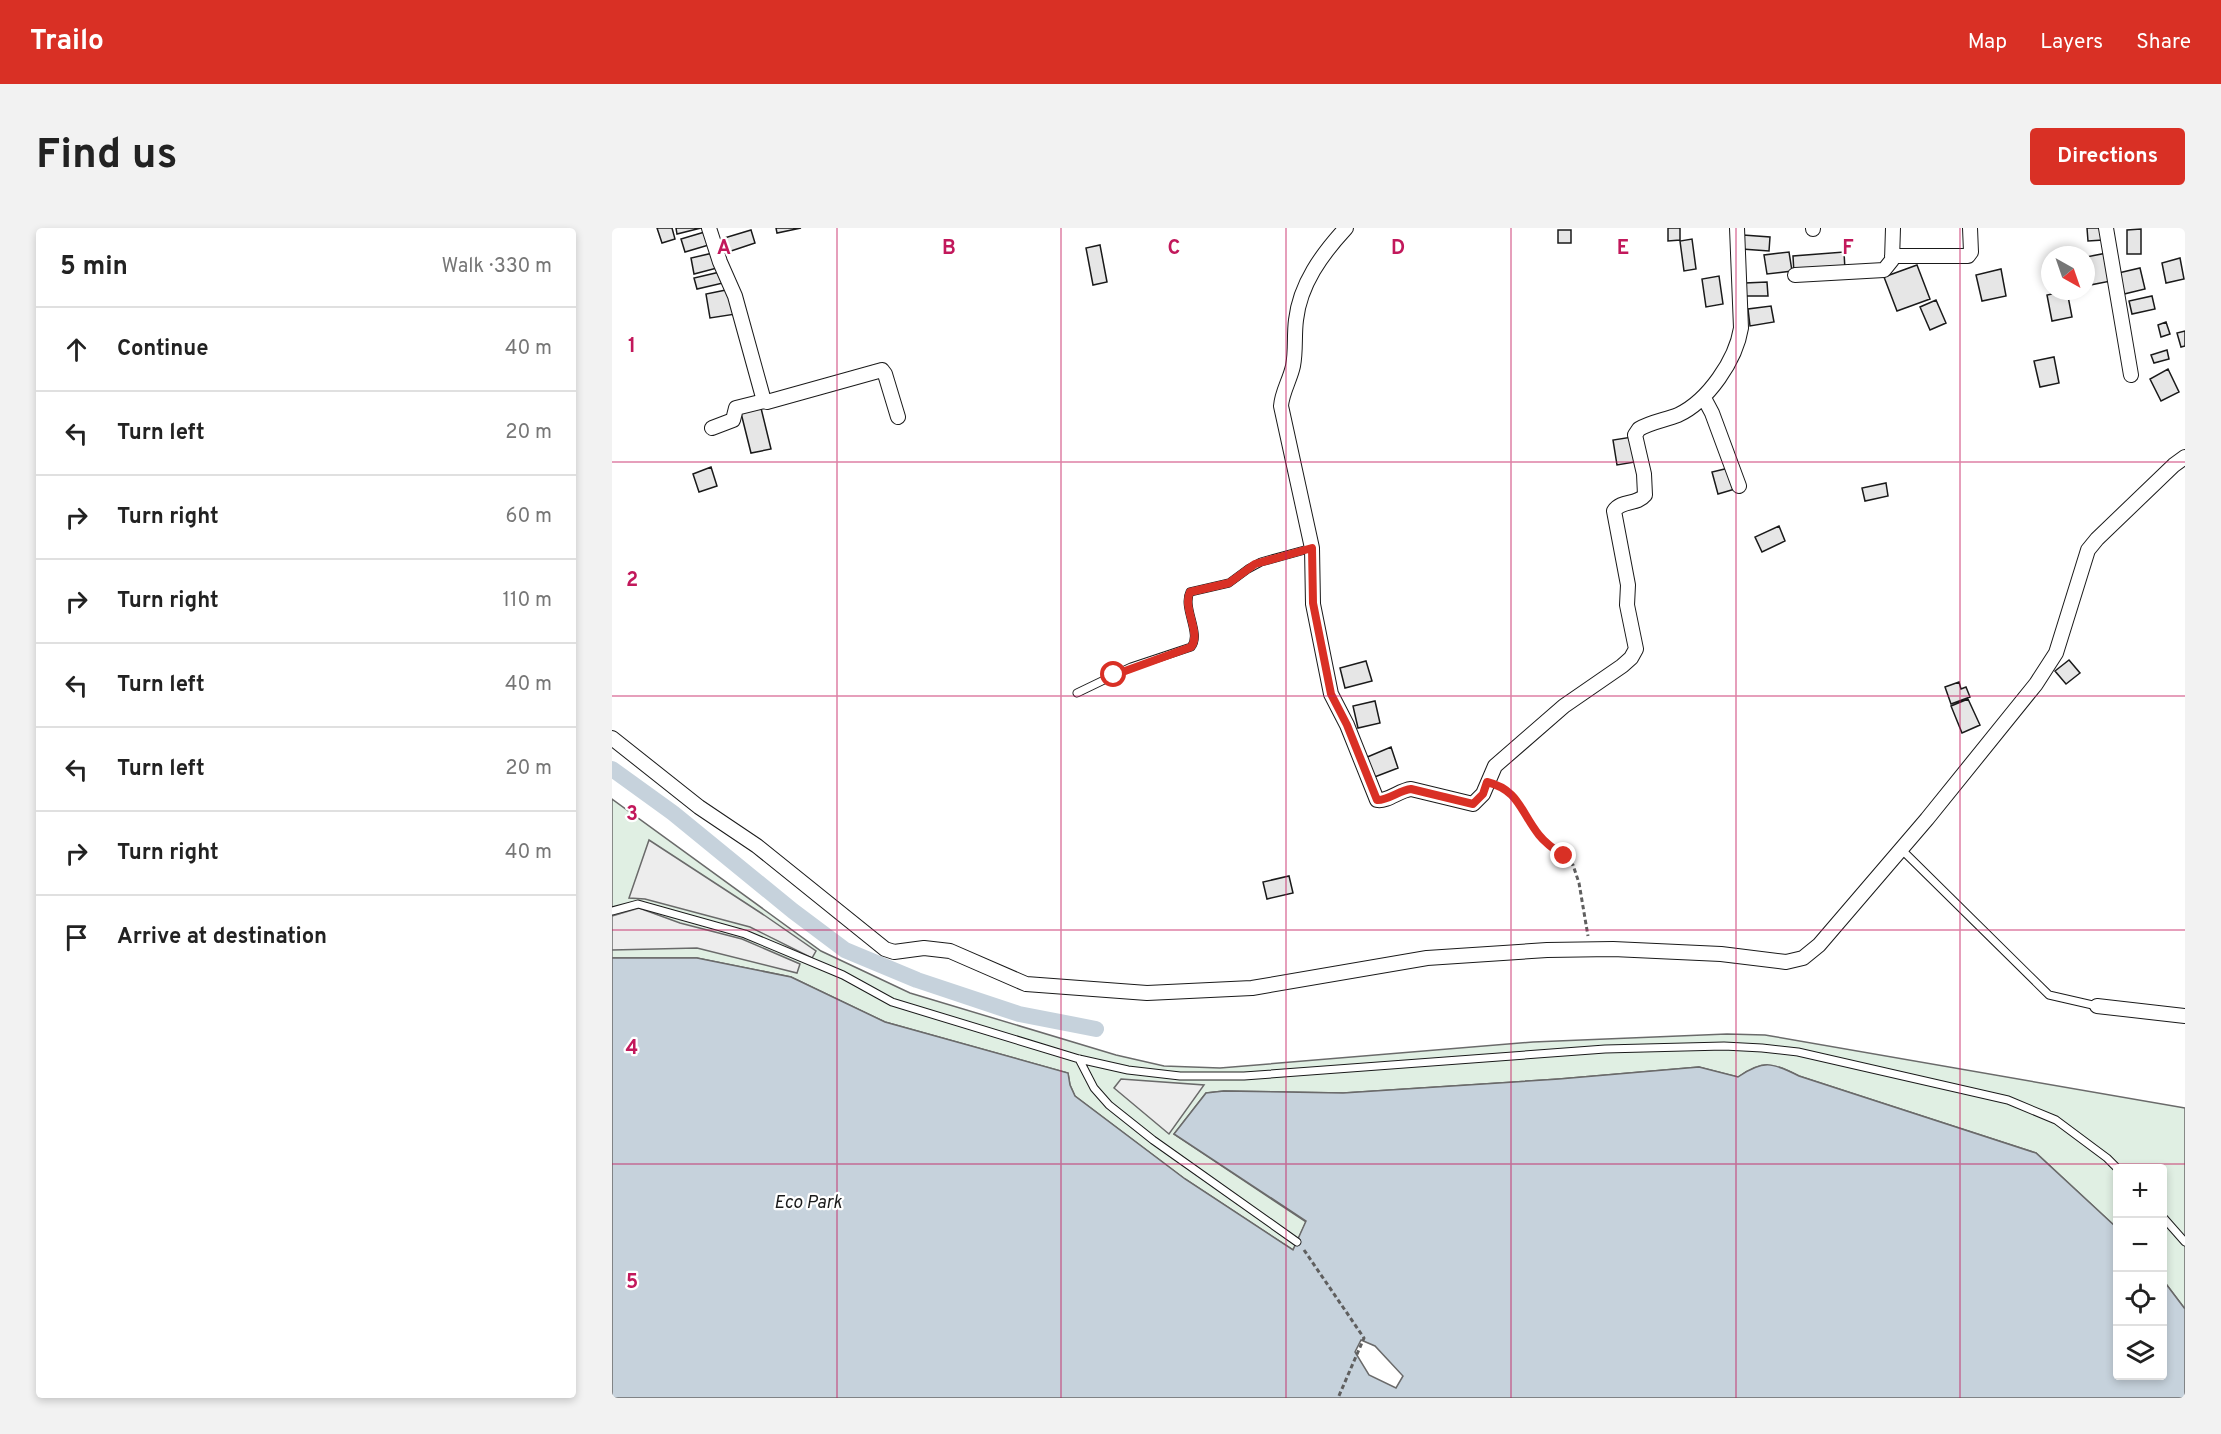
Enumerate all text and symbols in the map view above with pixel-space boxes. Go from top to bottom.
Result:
text: Trailo [30,24,104,60]
text: Map [1968,29,2007,56]
text: Layers [2040,29,2103,56]
text: Share [2136,29,2191,56]
button: Directions [2030,128,2185,185]
text: Find us [36,130,177,183]
text: A [717,236,731,262]
text: B [942,236,956,262]
text: C [1168,236,1180,262]
text: D [1391,236,1405,262]
text: E [1617,236,1629,262]
text: F [1842,236,1854,262]
north arrow [2041,246,2095,300]
text: 5 min [60,251,128,284]
text: Walk · 330 m [442,254,552,280]
icon: ahead [60,333,93,366]
text: 1 [628,334,636,360]
text: Continue [117,336,208,363]
text: 40 m [505,336,552,362]
icon: left [60,417,93,450]
text: Turn left [117,420,205,447]
text: 20 m [505,420,552,446]
icon: right [60,501,93,534]
text: Turn right [117,504,219,531]
text: 60 m [506,504,552,530]
text: 2 [626,568,638,594]
icon: right [60,585,93,618]
text: Turn right [117,588,219,615]
text: 110 m [503,588,552,614]
route start [1100,661,1126,687]
icon: left [60,669,93,702]
text: Turn left [117,672,205,699]
text: 40 m [505,672,552,698]
icon: left [60,753,93,786]
text: Turn left [117,756,205,783]
text: 20 m [505,756,552,782]
text: 3 [626,802,638,828]
icon: right [60,837,93,870]
text: Turn right [117,840,219,867]
text: 40 m [505,840,552,866]
route end [1550,842,1576,868]
icon: arrive [60,921,93,954]
text: Arrive at destination [117,924,327,951]
text: 4 [626,1036,638,1062]
map controls [2113,1164,2167,1380]
button: + [2113,1164,2167,1218]
water label: Eco Park [774,1192,843,1215]
button: − [2113,1218,2167,1272]
text: 5 [626,1270,638,1296]
button: locate [2113,1272,2167,1326]
button: layers [2113,1326,2167,1380]

